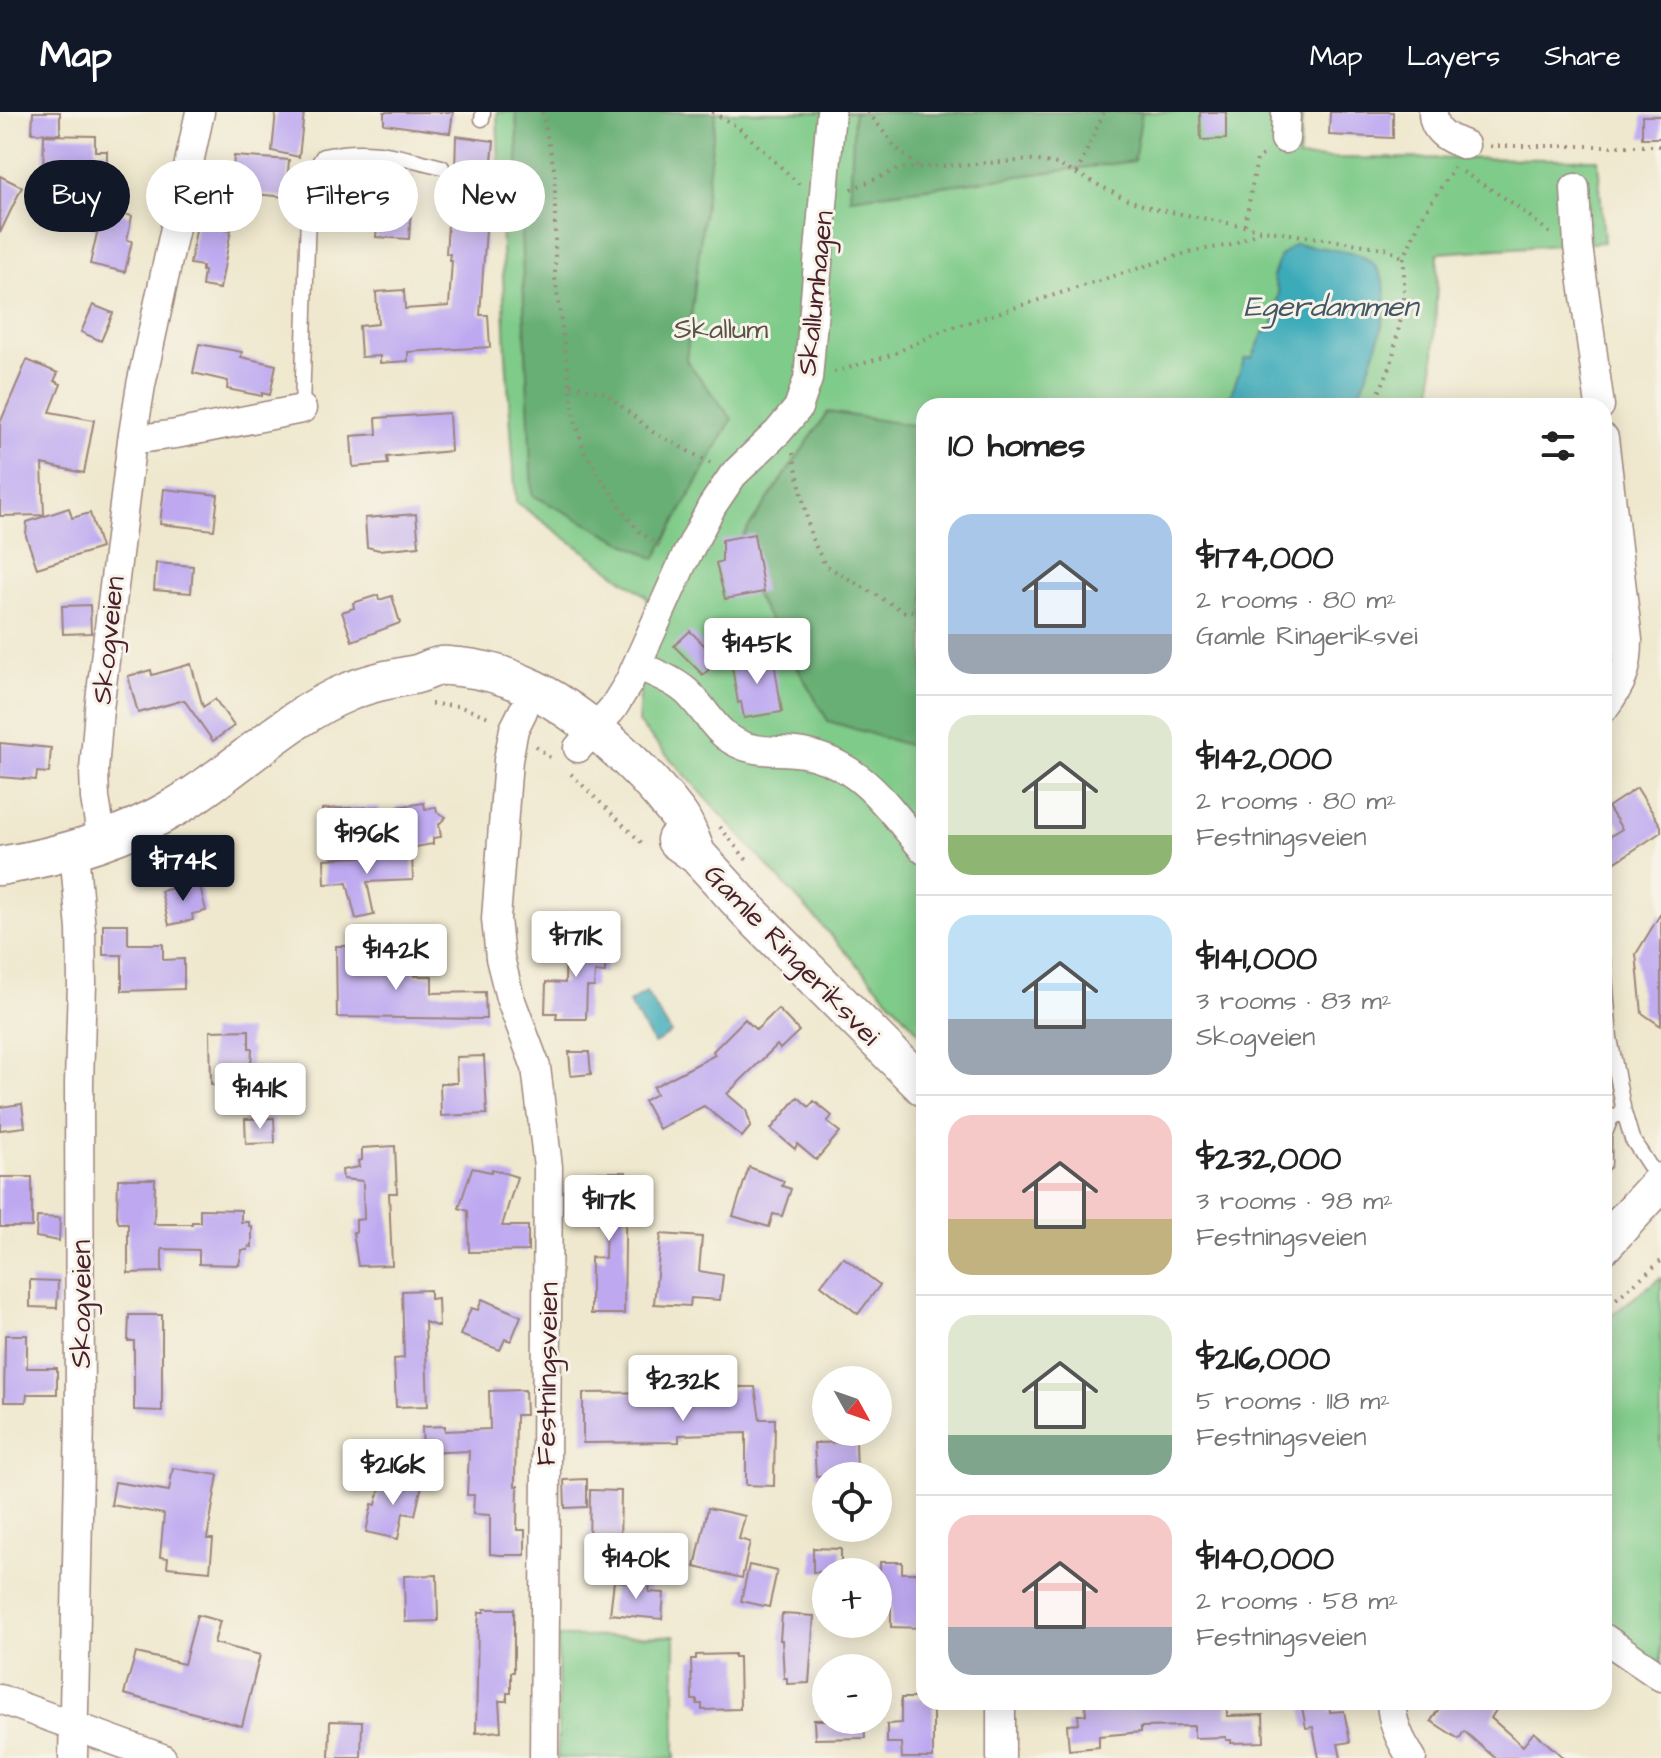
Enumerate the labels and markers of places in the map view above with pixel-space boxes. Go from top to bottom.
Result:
pin: $145K [701,618,813,686]
pin: $196K [311,808,423,876]
pin: $174K [127,835,239,903]
pin: $171K [520,911,632,979]
pin: $142K [340,924,452,992]
pin: $141K [204,1063,316,1131]
pin: $117K [553,1175,665,1243]
pin: $232K [627,1355,739,1423]
pin: $216K [337,1439,449,1507]
pin: $140K [580,1533,692,1601]

